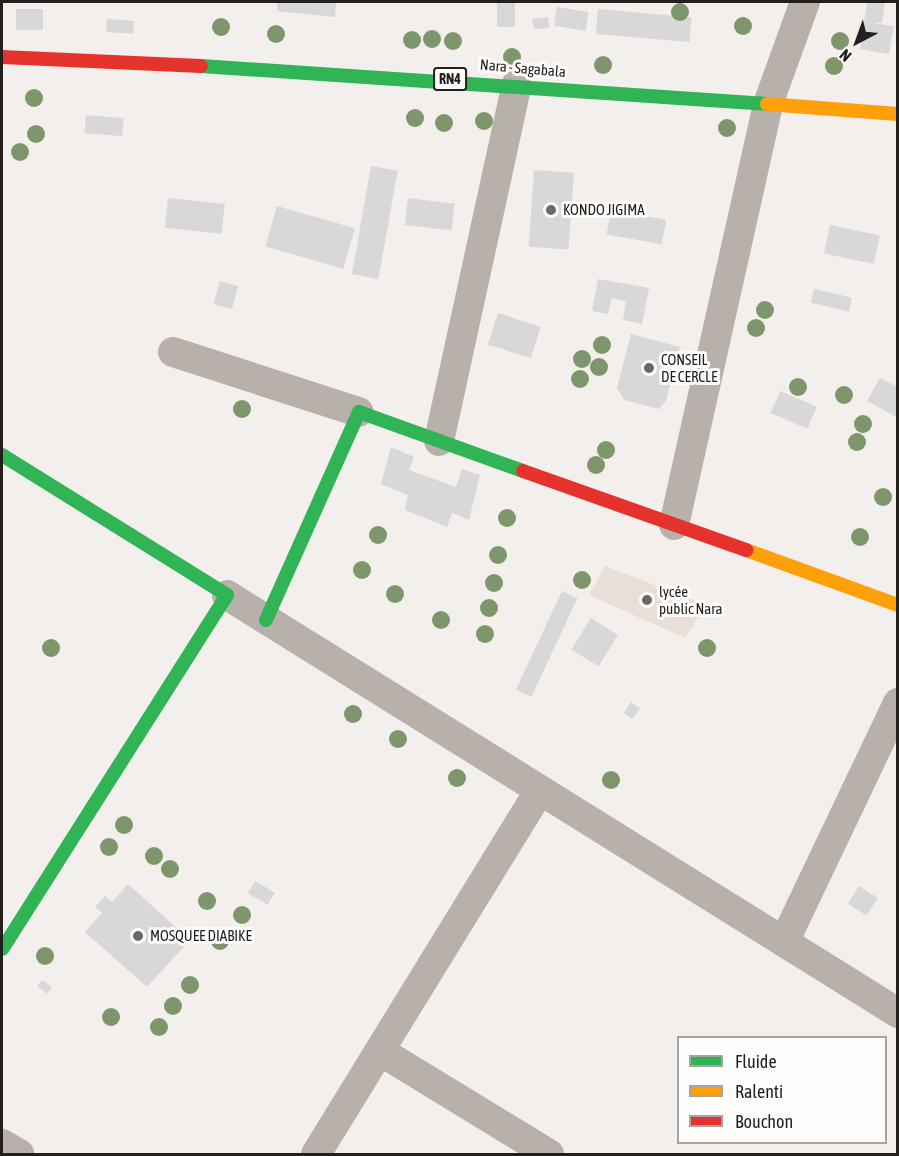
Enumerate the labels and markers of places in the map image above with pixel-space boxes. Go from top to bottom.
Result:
place label: KONDO JIGIMA [563,201,645,219]
marker: KONDO JIGIMA [544,203,558,217]
place label: CONSEIL DE CERCLE [661,350,717,385]
marker: CONSEIL DE CERCLE [642,361,656,375]
place label: lycée public Nara [659,582,722,617]
marker: lycée public Nara [640,593,654,607]
place label: MOSQUEE DIABIKE [150,927,252,945]
marker: MOSQUEE DIABIKE [131,929,145,943]

